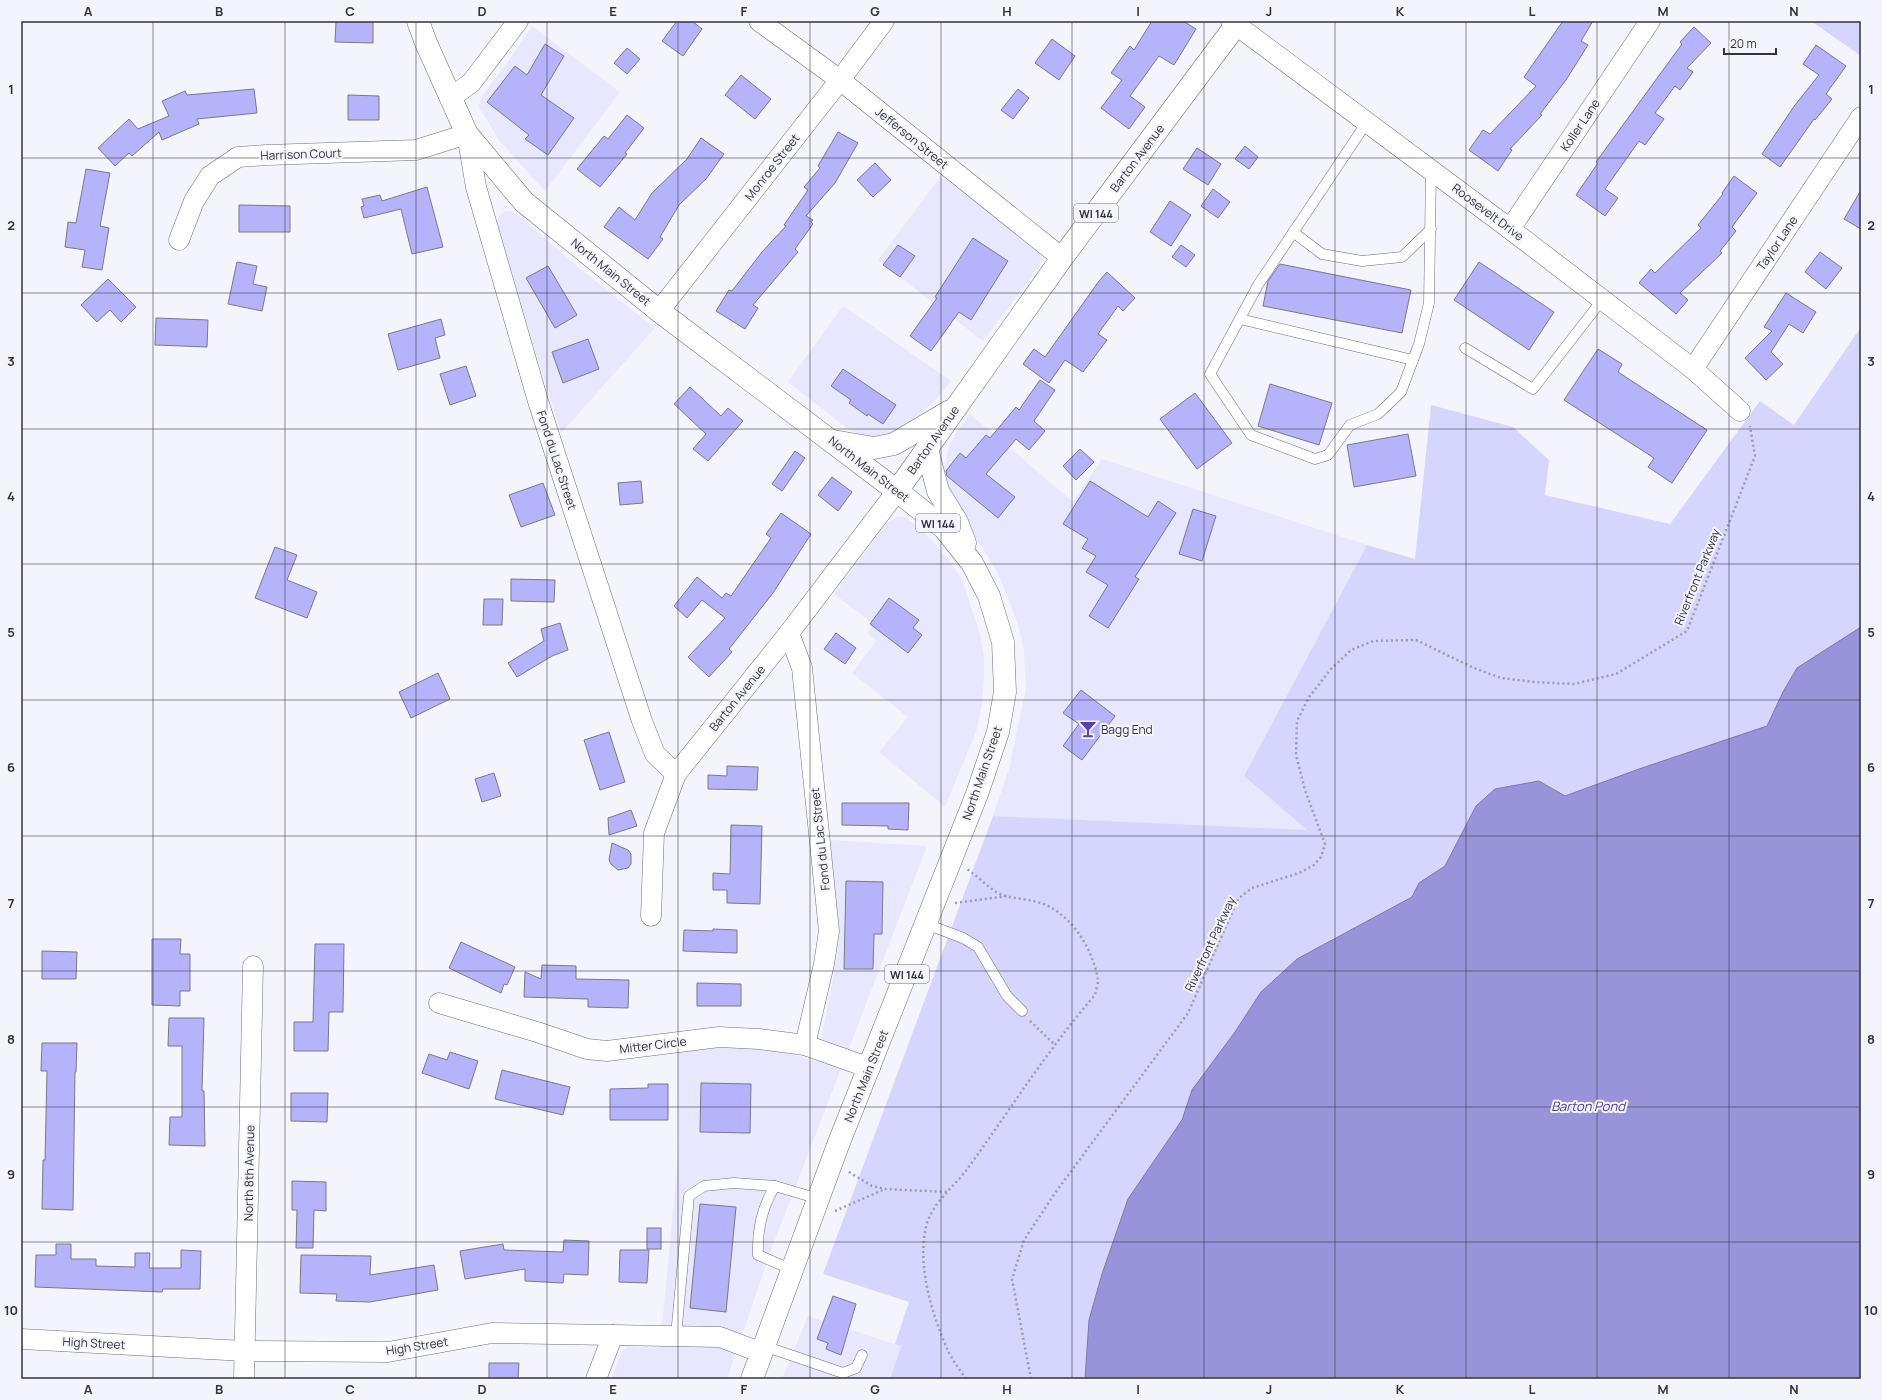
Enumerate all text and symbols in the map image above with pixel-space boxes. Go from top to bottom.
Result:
text: A [84,2,93,20]
text: B [215,2,223,20]
text: C [345,2,355,20]
text: D [477,2,487,20]
text: E [609,2,617,20]
text: F [741,2,748,20]
text: G [870,2,880,20]
text: H [1002,2,1012,20]
text: I [1136,2,1140,20]
text: J [1266,2,1272,20]
text: K [1396,2,1405,20]
text: L [1529,2,1536,20]
text: M [1657,2,1669,20]
text: N [1789,2,1799,20]
scale bar [1724,30,1776,56]
text: 20 m [1730,35,1757,52]
text: 1 [8,80,14,98]
text: 1 [1868,80,1874,98]
street label: Koller Lane [1556,95,1604,155]
street label: Jefferson Street [872,103,952,173]
street label: Barton Avenue [1106,121,1168,195]
street label: Monroe Street [741,130,804,204]
street label: Harrison Court [260,144,342,164]
street label: Roosevelt Drive [1449,179,1527,245]
road number: WI 144 [1074,204,1118,222]
street label: Taylor Lane [1752,212,1802,274]
text: 2 [7,216,15,234]
text: 2 [1867,216,1875,234]
street label: North Main Street [567,234,655,310]
text: 3 [7,352,15,370]
text: 3 [1867,352,1875,370]
street label: Barton Avenue [903,402,963,478]
street label: Fond du Lac Street [533,408,581,512]
street label: North Main Street [825,432,913,506]
text: 4 [7,487,15,505]
text: 4 [1867,487,1875,505]
road number: WI 144 [916,514,960,532]
street label: Riverfront Parkway [1670,526,1724,628]
text: 5 [7,623,15,641]
text: 5 [1867,623,1875,641]
street label: Barton Avenue [705,661,769,735]
bar icon: Bagg End [1078,719,1098,739]
place label: Bagg End [1101,721,1153,738]
street label: North Main Street [958,724,1006,822]
text: 6 [7,758,15,776]
text: 6 [1867,758,1875,776]
street label: Fond du Lac Street [806,787,834,891]
street label: Riverfront Parkway [1181,893,1240,994]
text: 7 [8,894,15,912]
text: 7 [1868,894,1875,912]
road number: WI 144 [885,965,929,983]
street label: North Main Street [840,1027,892,1125]
text: 8 [7,1030,15,1048]
text: 8 [1867,1030,1875,1048]
street label: Mitter Circle [619,1032,687,1058]
water label: Barton Pond [1551,1097,1627,1115]
street label: North 8th Avenue [240,1125,258,1221]
text: 9 [7,1165,15,1183]
text: 9 [1867,1165,1875,1183]
text: 10 [4,1301,18,1319]
text: 10 [1864,1301,1878,1319]
street label: High Street [62,1333,126,1353]
street label: High Street [385,1333,450,1359]
text: A [84,1380,93,1398]
text: B [215,1380,223,1398]
text: C [345,1380,355,1398]
text: D [477,1380,487,1398]
text: E [609,1380,617,1398]
text: F [741,1380,748,1398]
text: G [870,1380,880,1398]
text: H [1002,1380,1012,1398]
text: I [1136,1380,1140,1398]
text: J [1266,1380,1272,1398]
text: K [1396,1380,1405,1398]
text: L [1529,1380,1536,1398]
text: M [1657,1380,1669,1398]
text: N [1789,1380,1799,1398]

